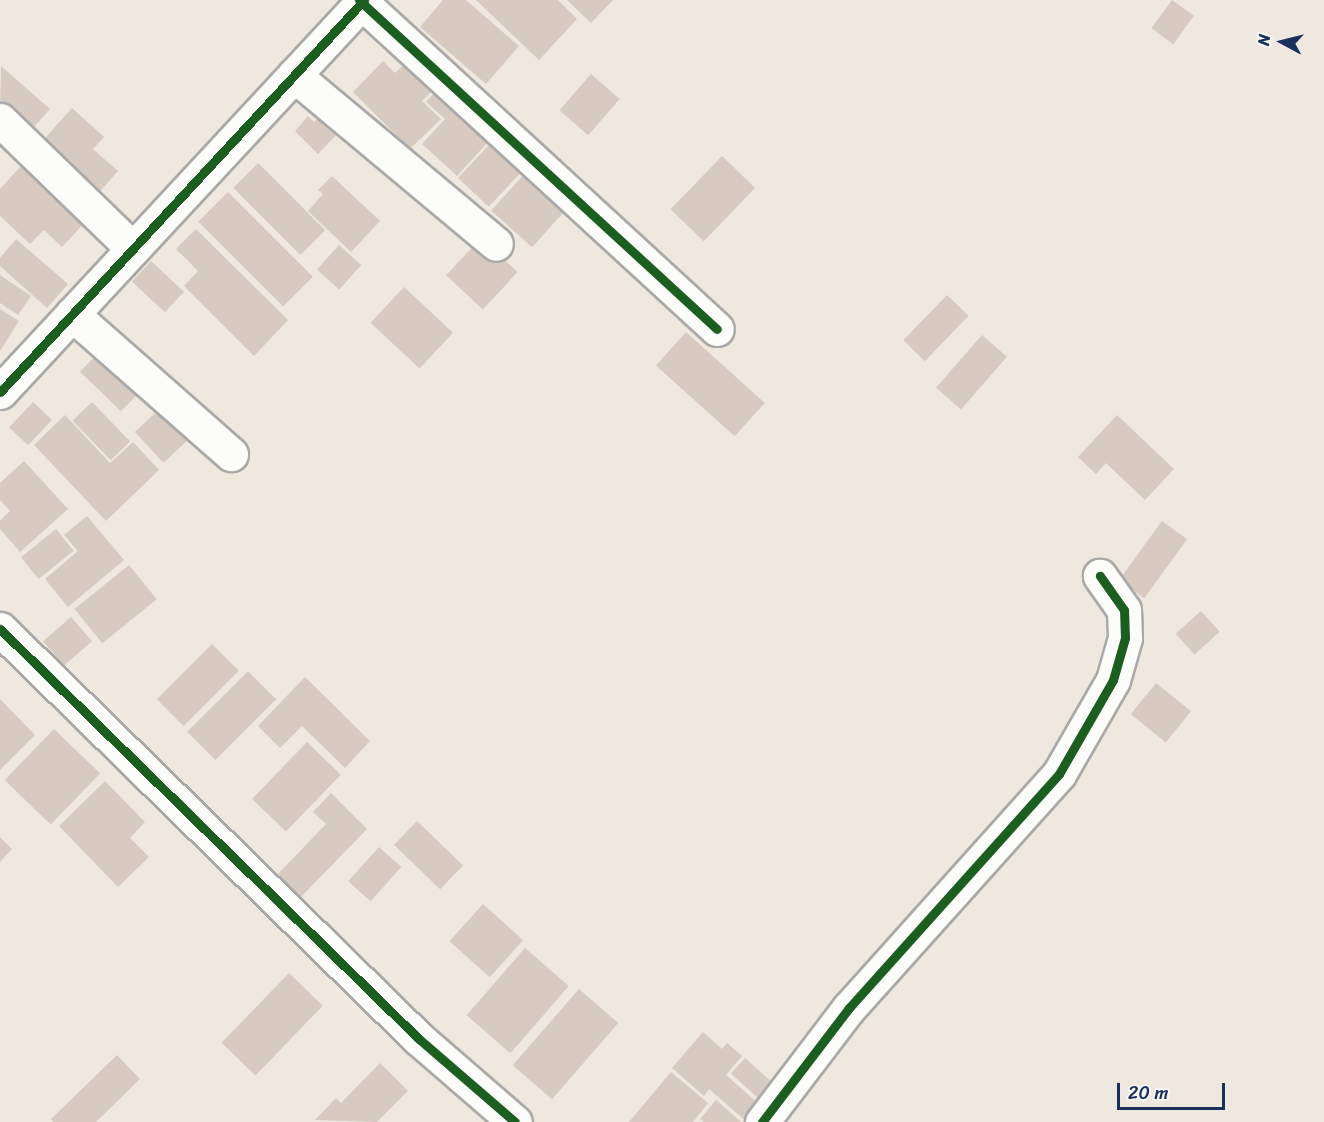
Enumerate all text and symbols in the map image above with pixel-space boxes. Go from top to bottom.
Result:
north arrow [1252,12,1312,72]
text: N [1249,32,1279,47]
scale bar [1120,1071,1228,1109]
text: 20 m [1128,1077,1168,1109]

